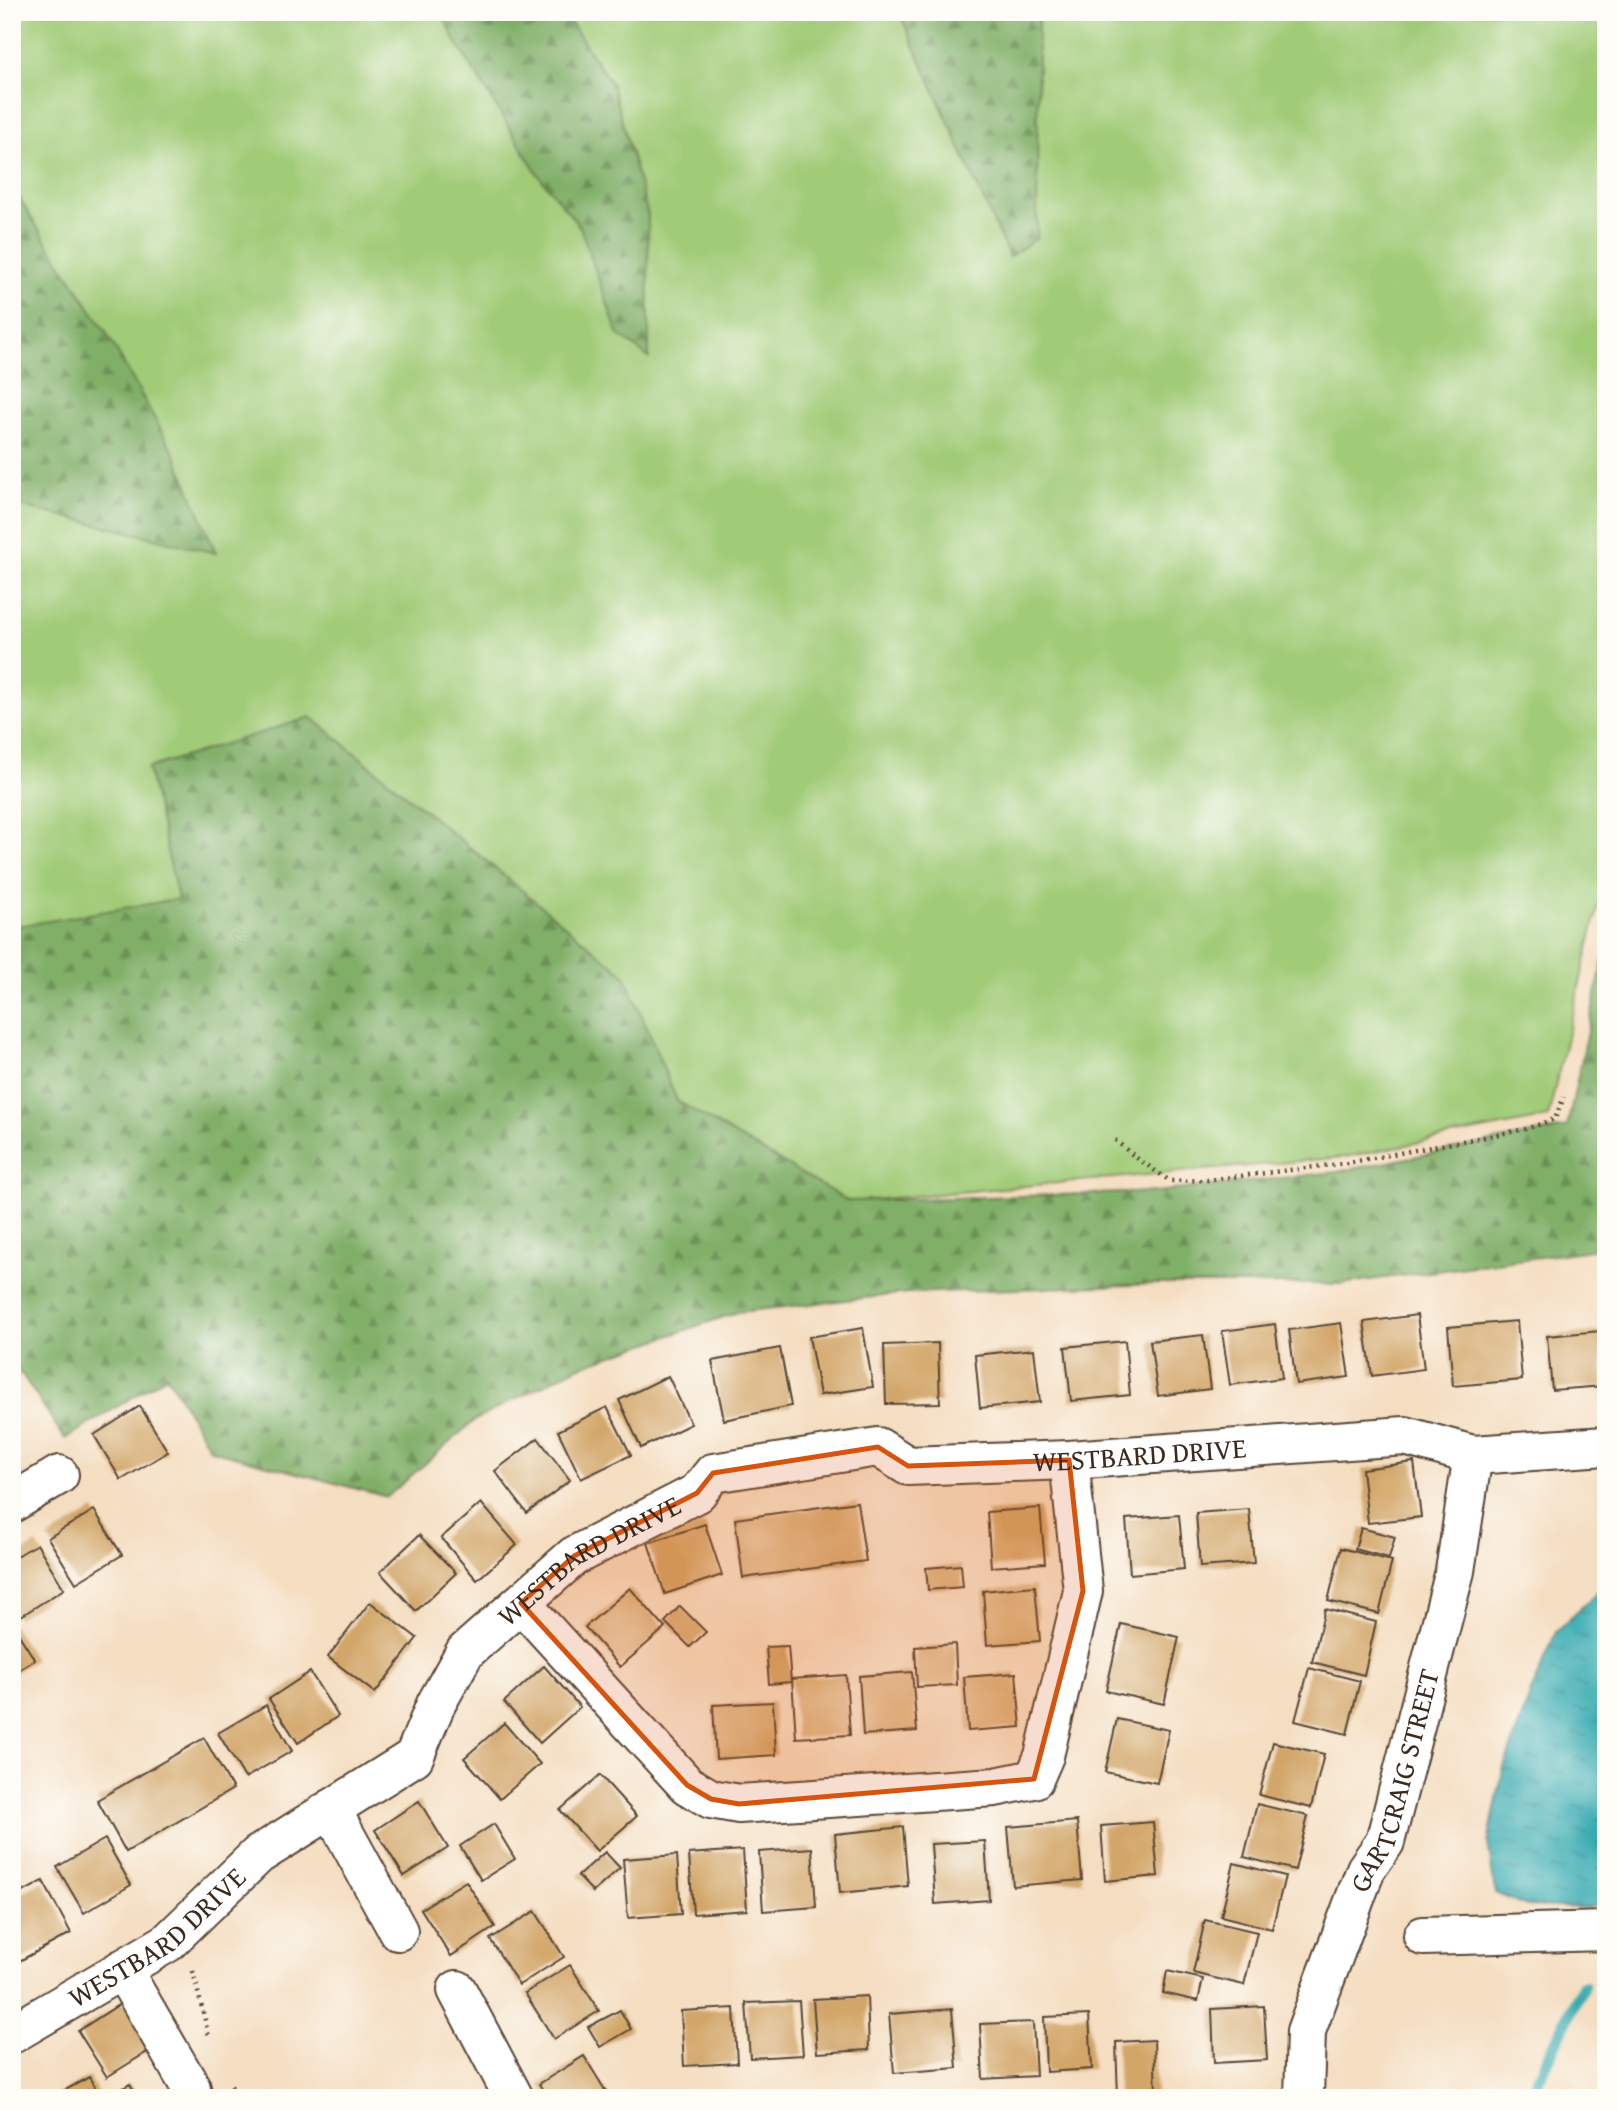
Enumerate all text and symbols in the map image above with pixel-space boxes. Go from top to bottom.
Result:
street label: WESTBARD DRIVE [1032,1426,1248,1481]
street label: WESTBARD DRIVE [488,1484,687,1635]
street label: GARTCRAIG STREET [1338,1664,1449,1897]
street label: WESTBARD DRIVE [60,1857,254,2017]

